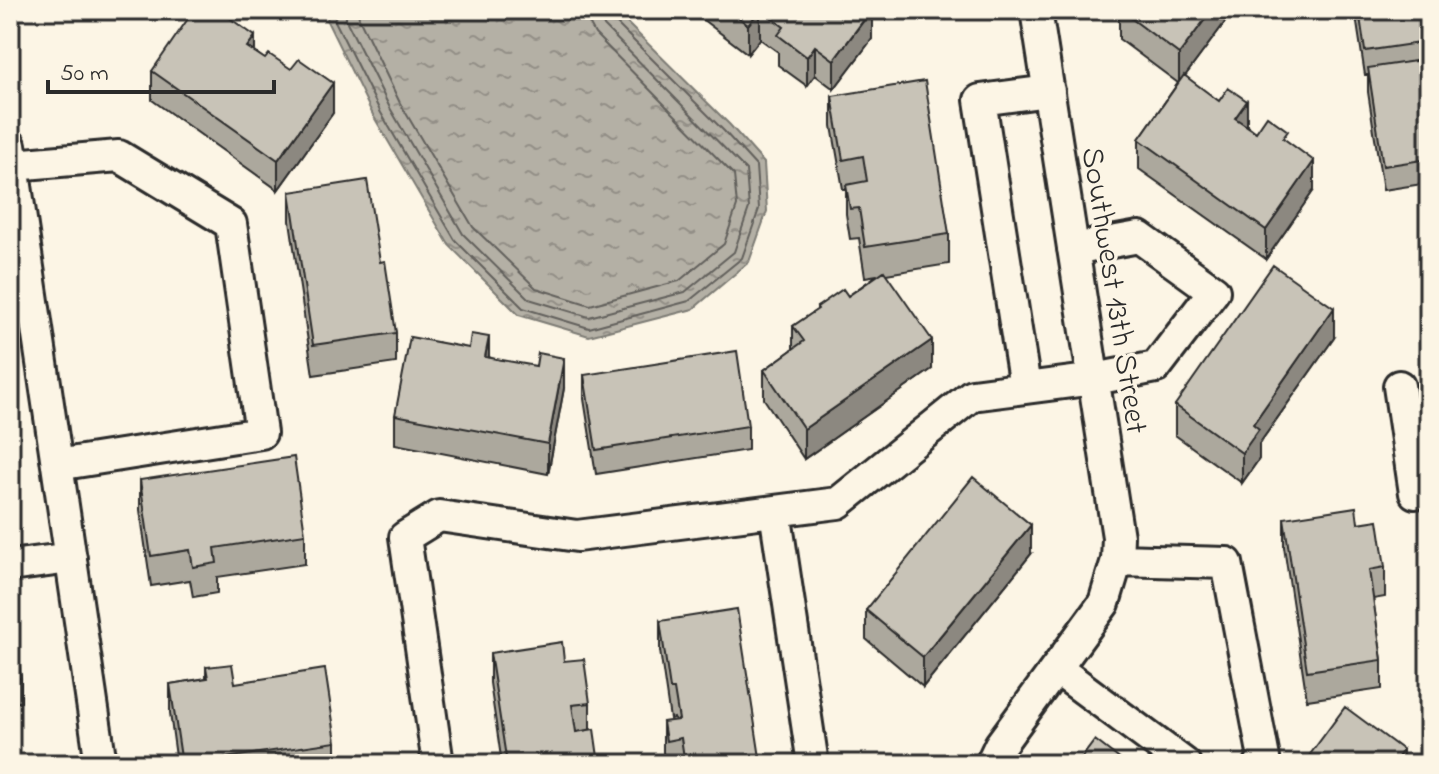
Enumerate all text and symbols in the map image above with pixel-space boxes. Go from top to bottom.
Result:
scale bar [48,44,274,94]
text: 50 m [60,57,109,92]
street label: Southwest 13th Street [1067,144,1158,438]

